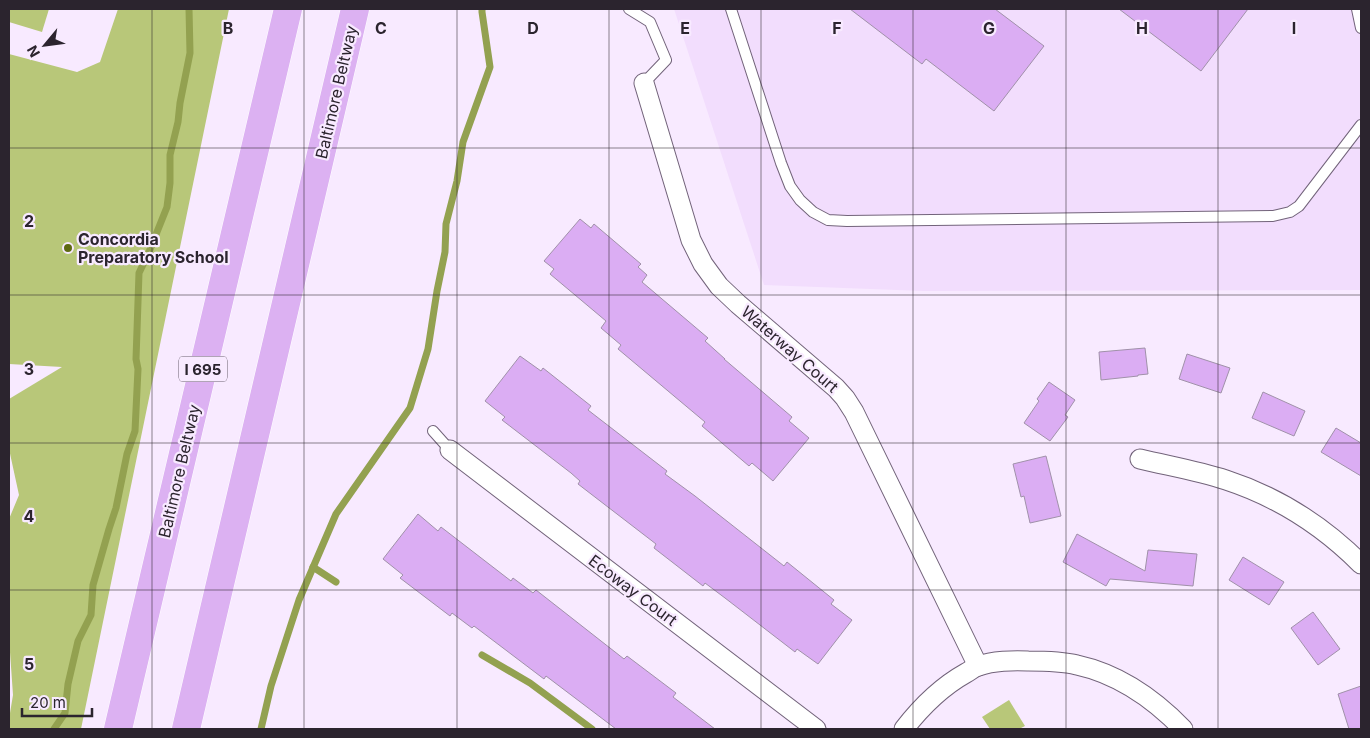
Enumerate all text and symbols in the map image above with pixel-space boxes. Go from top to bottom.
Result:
text: B [223,18,233,38]
text: C [375,18,387,38]
text: D [527,18,539,38]
text: E [680,18,690,38]
text: F [832,18,842,38]
text: G [983,18,995,38]
text: H [1136,18,1148,38]
text: I [1292,18,1296,38]
north arrow [20,20,70,70]
street label: Baltimore Beltway [311,23,361,161]
text: N [23,43,43,60]
text: 2 [24,211,34,231]
place label: Concordia Preparatory School [78,229,229,267]
marker: Concordia Preparatory School [62,242,74,254]
street label: Waterway Court [737,301,843,397]
road number: I 695 [179,356,227,382]
text: 3 [24,359,34,379]
street label: Baltimore Beltway [154,402,204,540]
text: 4 [24,506,35,526]
street label: Ecoway Court [585,550,681,630]
text: 5 [24,654,34,674]
scale bar [22,686,92,718]
text: 20 m [30,693,66,712]

